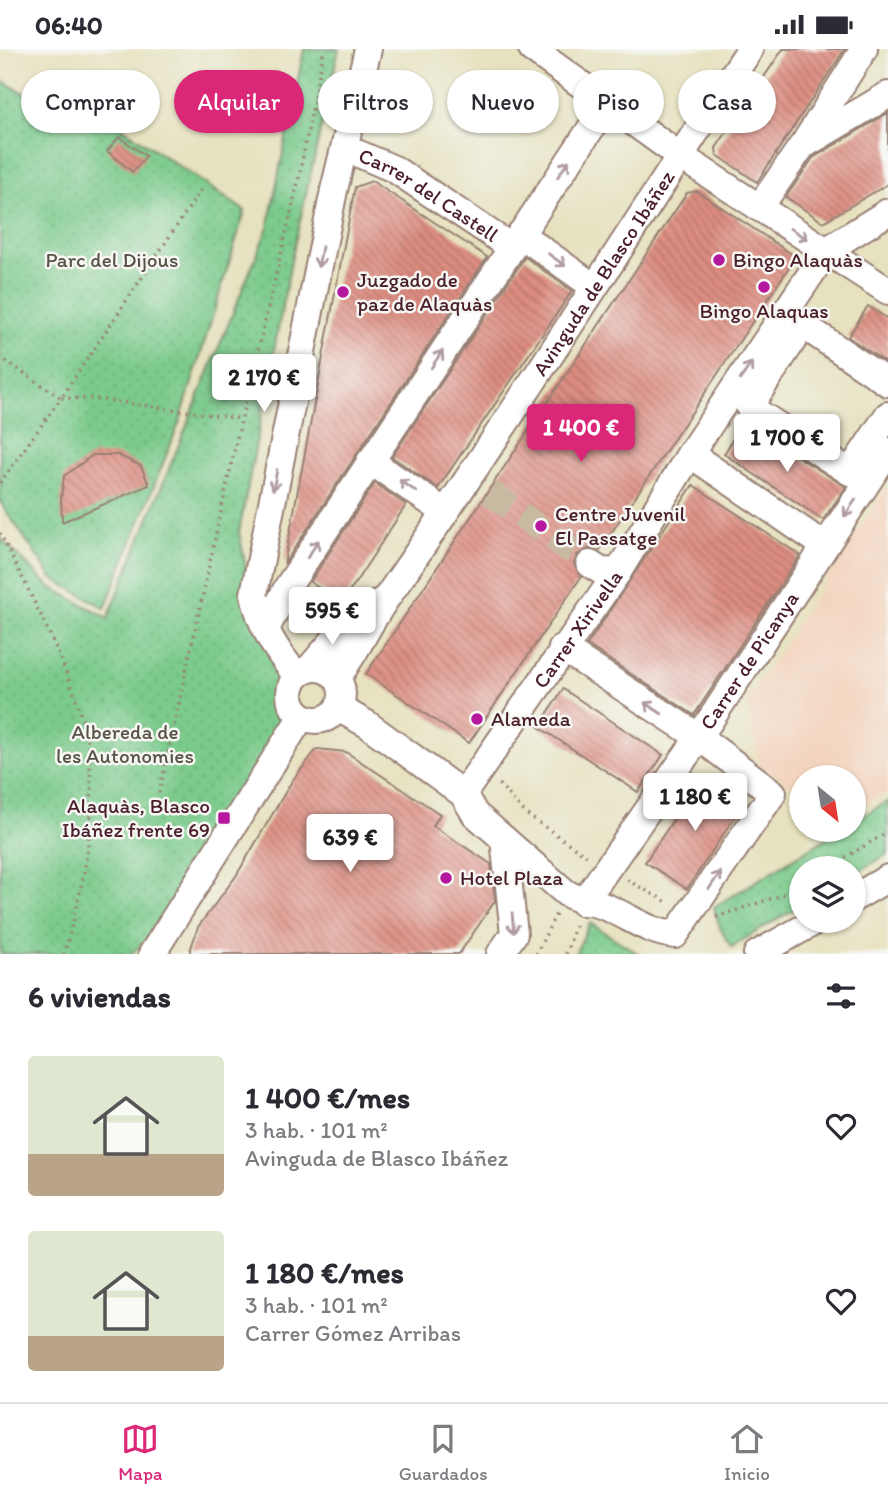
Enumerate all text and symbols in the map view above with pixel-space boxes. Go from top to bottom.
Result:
text: 06:40 [35,9,103,41]
chip: Comprar [21,70,160,133]
chip: Alquilar [174,70,304,133]
chip: Filtros [318,70,433,133]
chip: Nuevo [447,70,559,133]
chip: Piso [573,70,664,133]
chip: Casa [678,70,776,133]
street label: Carrer del Castell [355,142,503,247]
one-way arrow [556,160,570,180]
street label: Avinguda de Blasco Ibáñez [527,165,680,380]
one-way arrow [788,227,808,241]
one-way arrow [313,245,326,268]
park label: Parc del Dijous [45,247,179,272]
place label: Bingo Alaquàs [733,247,863,272]
marker: Bingo Alaquàs [711,252,727,268]
one-way arrow [547,253,566,267]
place label: Juzgado de paz de Alaquàs [357,267,492,316]
marker: Bingo Alaquas [756,279,772,295]
marker: Juzgado de paz de Alaquàs [335,284,351,300]
place label: Bingo Alaquas [699,298,829,323]
one-way arrow [430,350,444,369]
pin: 2 170 € [199,355,329,414]
one-way arrow [739,362,753,382]
text: 2 170 € [228,363,300,391]
pin: 1 400 € [516,405,646,464]
text: 1 400 € [543,413,619,441]
pin: 1 700 € [722,415,852,474]
text: 1 700 € [750,423,824,451]
one-way arrow [268,468,282,491]
one-way arrow [398,479,418,493]
one-way arrow [843,498,858,517]
place label: Centre Juvenil El Passatge [555,501,686,550]
marker: Centre Juvenil El Passatge [533,518,549,534]
one-way arrow [306,540,320,560]
street label: Carrer Xirivella [528,565,628,693]
pin: 595 € [283,587,381,647]
street label: Carrer de Picanya [694,587,804,734]
text: 595 € [305,596,359,624]
one-way arrow [644,700,664,714]
place label: Alameda [491,706,571,731]
marker: Alameda [469,711,485,727]
park label: Albereda de les Autonomies [56,719,194,768]
north arrow [789,765,866,842]
map controls [789,765,866,933]
pin: 1 180 € [630,773,760,833]
text: 1 180 € [659,782,731,810]
place label: Alaquàs, Blasco Ibáñez frente 69 [62,793,210,842]
marker: Alaquàs, Blasco Ibáñez frente 69 [216,810,232,826]
pin: 639 € [301,815,399,874]
text: 639 € [322,823,378,851]
button: layers [789,856,866,933]
place label: Hotel Plaza [460,865,563,890]
marker: Hotel Plaza [438,870,454,886]
one-way arrow [708,871,722,890]
one-way arrow [507,911,520,934]
icon: filters [822,977,860,1015]
text: 6 viviendas [28,978,171,1015]
text: 1 400 €/mes [245,1079,410,1116]
icon: home [84,1084,168,1168]
icon: heart [822,1107,860,1145]
text: 3 hab. · 101 m² [245,1116,388,1144]
text: Avinguda de Blasco Ibáñez [245,1144,508,1172]
text: 1 180 €/mes [245,1254,404,1291]
icon: home [84,1259,168,1343]
icon: heart [822,1282,860,1320]
text: 3 hab. · 101 m² [245,1291,388,1319]
text: Carrer Gómez Arribas [245,1319,461,1347]
tab: Mapa [118,1420,162,1485]
tab: Guardados [399,1420,488,1485]
tab: Inicio [724,1420,770,1485]

